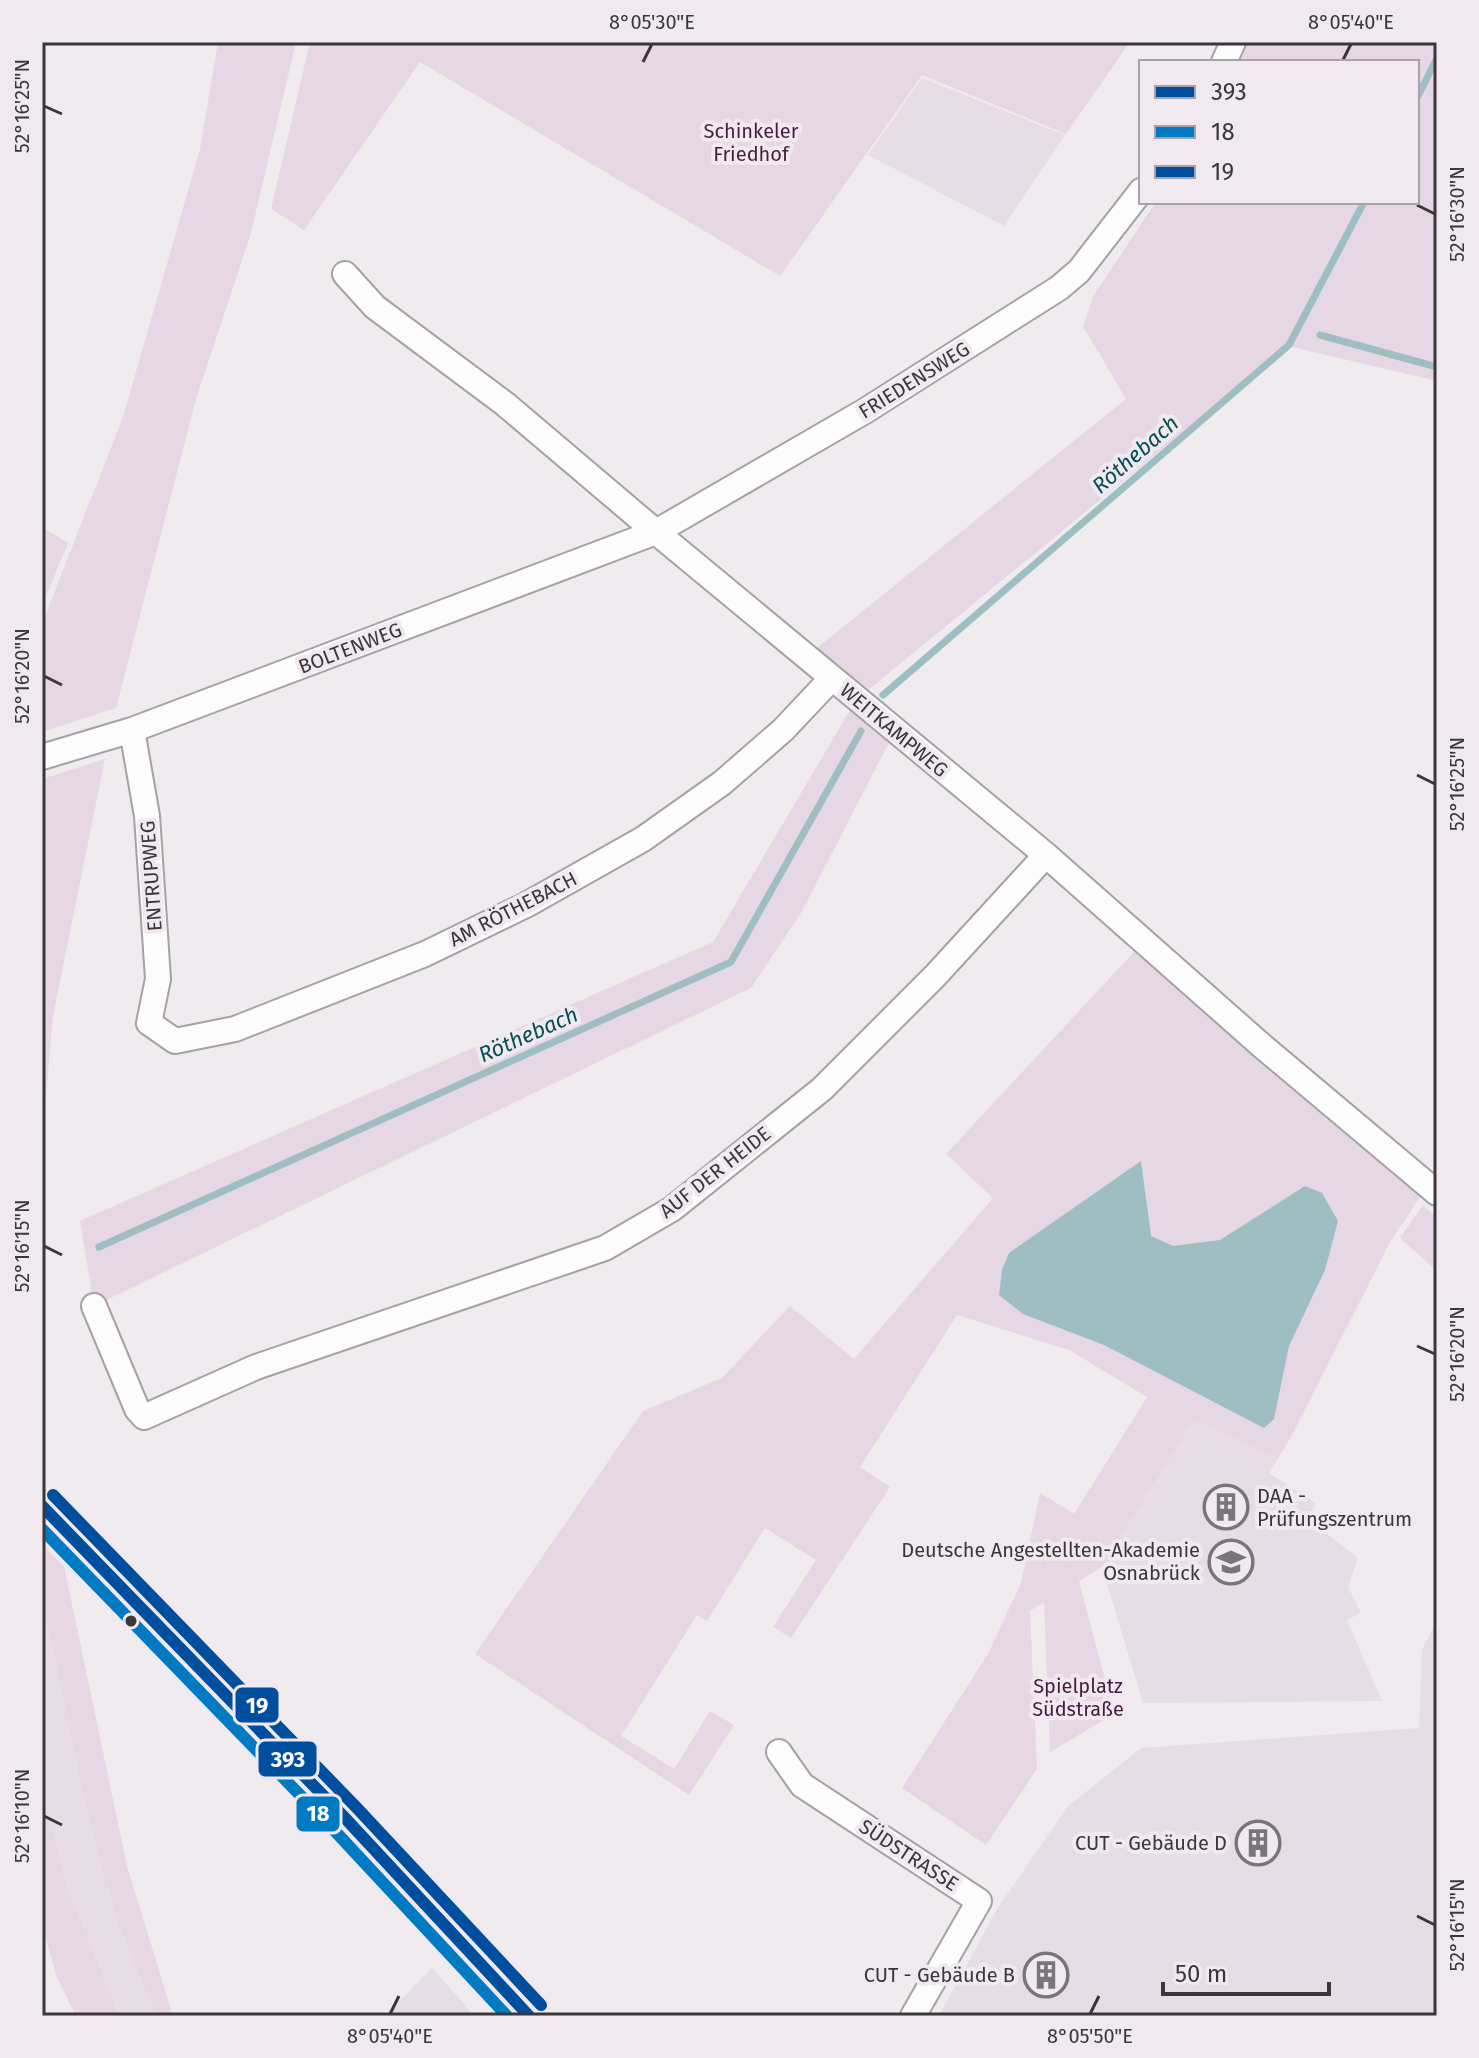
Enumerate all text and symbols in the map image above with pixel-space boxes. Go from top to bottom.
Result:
text: 8°05'30"E [609,10,695,34]
text: 8°05'40"E [1308,10,1394,34]
text: 52°16'25"N [10,59,34,153]
legend [1139,60,1419,204]
text: 393 [1211,78,1247,106]
text: 18 [1211,118,1235,146]
park label: Schinkeler Friedhof [704,119,799,166]
text: 19 [1211,158,1234,186]
text: 52°16'30"N [1445,166,1469,262]
street label: FRIEDENSWEG [854,336,974,424]
water label: Röthebach [1086,409,1184,499]
street label: BOLTENWEG [295,617,405,679]
text: 52°16'20"N [10,628,34,724]
street label: WEITKAMPWEG [835,678,953,782]
text: 52°16'25"N [1445,737,1469,831]
street label: ENTRUPWEG [135,820,167,932]
street label: AM RÖTHEBACH [445,866,581,952]
water label: Röthebach [474,1001,582,1068]
street label: AUF DER HEIDE [655,1121,775,1223]
text: 52°16'15"N [10,1199,34,1293]
text: 52°16'20"N [1445,1306,1469,1402]
building icon: DAA - Prüfungszentrum [1202,1483,1250,1531]
place label: DAA - Prüfungszentrum [1257,1484,1412,1531]
place label: Deutsche Angestellten-Akademie Osnabrück [901,1538,1201,1585]
school or university icon: Deutsche Angestellten-Akademie Osnabrück [1207,1538,1255,1586]
unlabelled marker [123,1613,139,1629]
park label: Spielplatz Südstraße [1032,1674,1124,1721]
line badge: 19 [234,1686,280,1724]
text: 19 [246,1692,268,1719]
line badge: 393 [257,1740,318,1778]
text: 393 [270,1746,305,1773]
text: 52°16'10"N [10,1769,34,1863]
line badge: 18 [295,1795,341,1833]
text: 18 [307,1800,330,1827]
street label: SÜDSTRASSE [855,1814,963,1896]
building icon: CUT - Gebäude D [1234,1819,1282,1867]
place label: CUT - Gebäude D [1075,1831,1227,1855]
text: 52°16'15"N [1445,1878,1469,1972]
scale bar [1163,1946,1329,1996]
building icon: CUT - Gebäude B [1022,1951,1070,1999]
text: 50 m [1175,1960,1227,1988]
place label: CUT - Gebäude B [864,1963,1015,1987]
text: 8°05'40"E [347,2024,433,2048]
text: 8°05'50"E [1047,2024,1133,2048]

